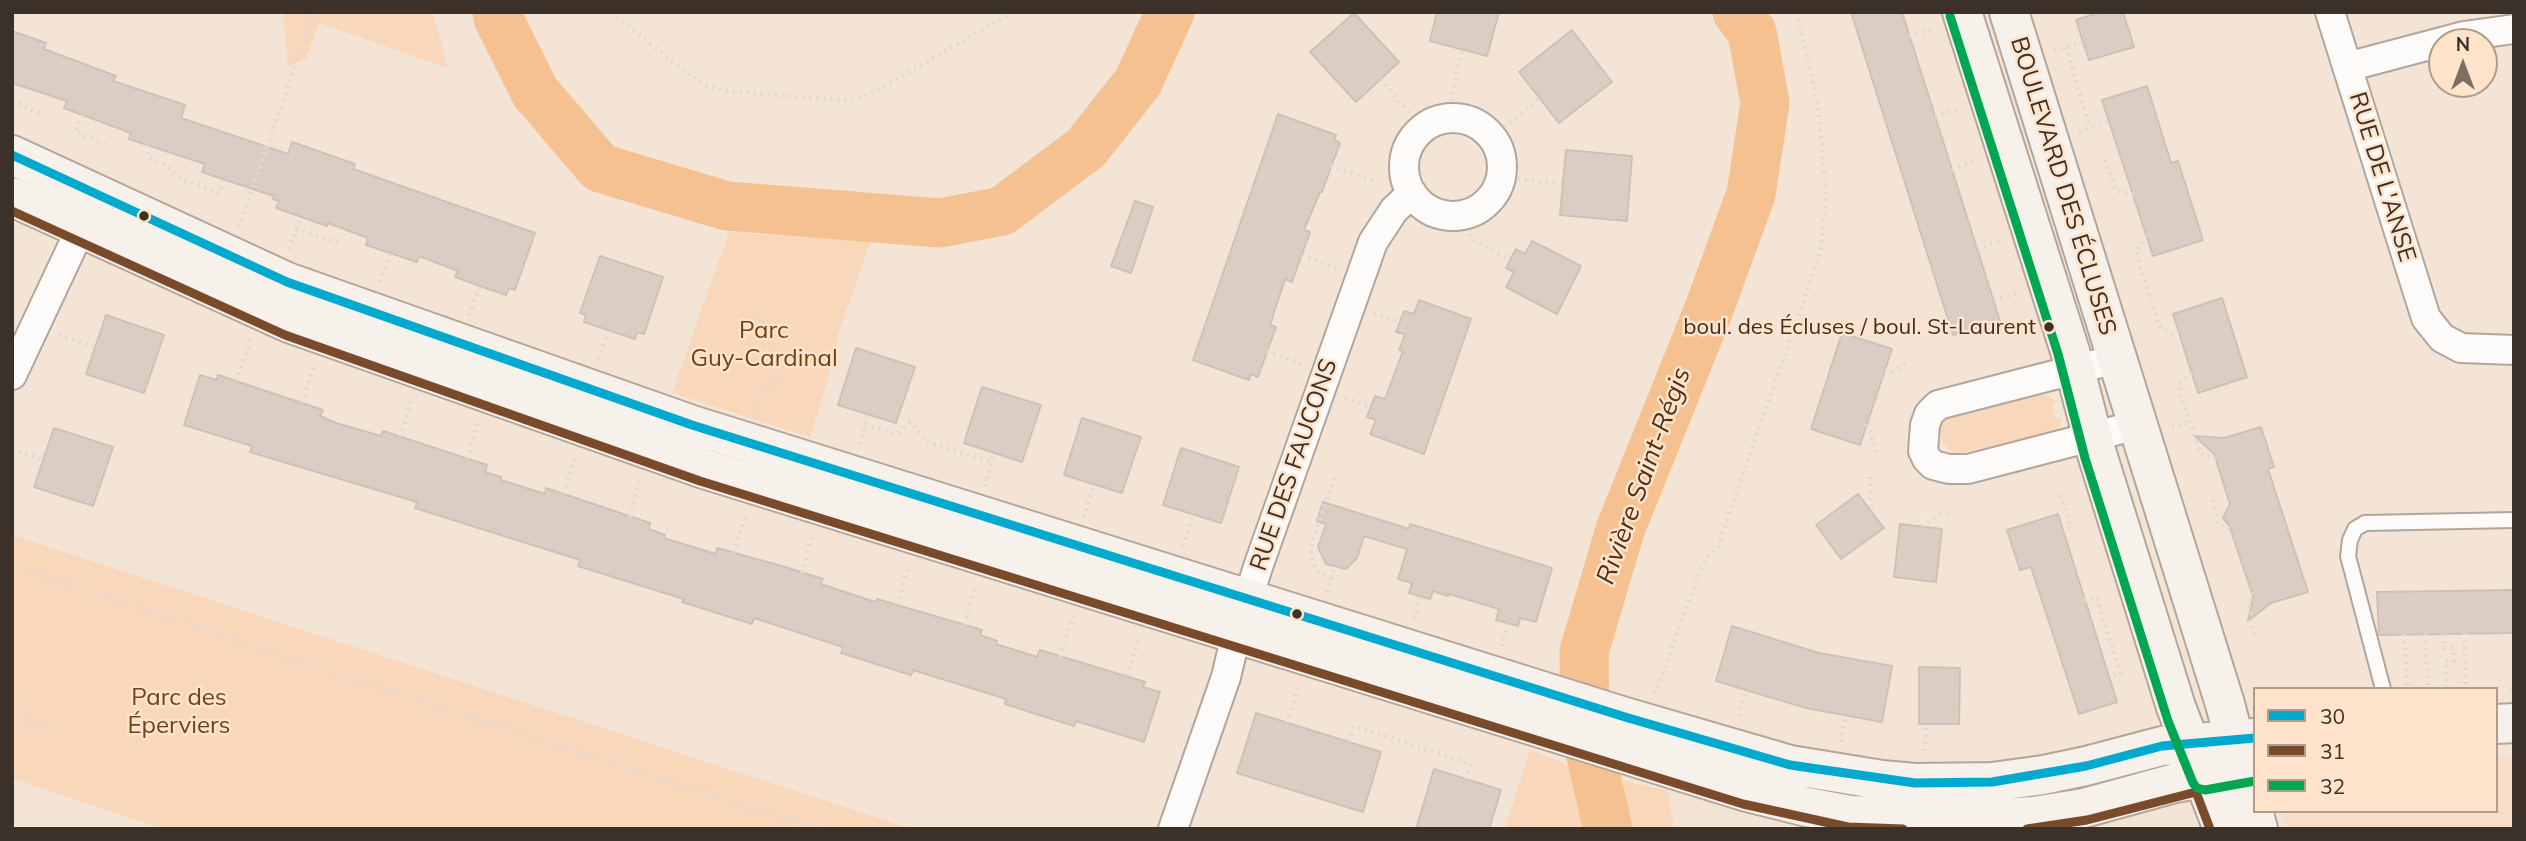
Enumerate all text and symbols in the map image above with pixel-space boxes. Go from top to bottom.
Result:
north arrow [2428,28,2498,98]
text: N [2456,32,2470,56]
street label: BOULEVARD DES ÉCLUSES [2004,33,2122,339]
street label: RUE DE L'ANSE [2343,89,2421,265]
unlabelled marker [137,209,151,223]
place label: boul. des Écluses / boul. St-Laurent [1683,314,2036,340]
park label: Parc Guy-Cardinal [690,317,838,373]
marker: boul. des Écluses / boul. St-Laurent [2042,320,2056,334]
street label: RUE DES FAUCONS [1244,355,1344,575]
water label: Rivière Saint-Régis [1590,363,1698,589]
unlabelled marker [1290,607,1304,621]
park label: Parc des Éperviers [127,684,231,740]
legend [2253,687,2498,813]
text: 30 [2320,703,2345,729]
text: 31 [2320,738,2345,764]
text: 32 [2320,773,2345,799]

